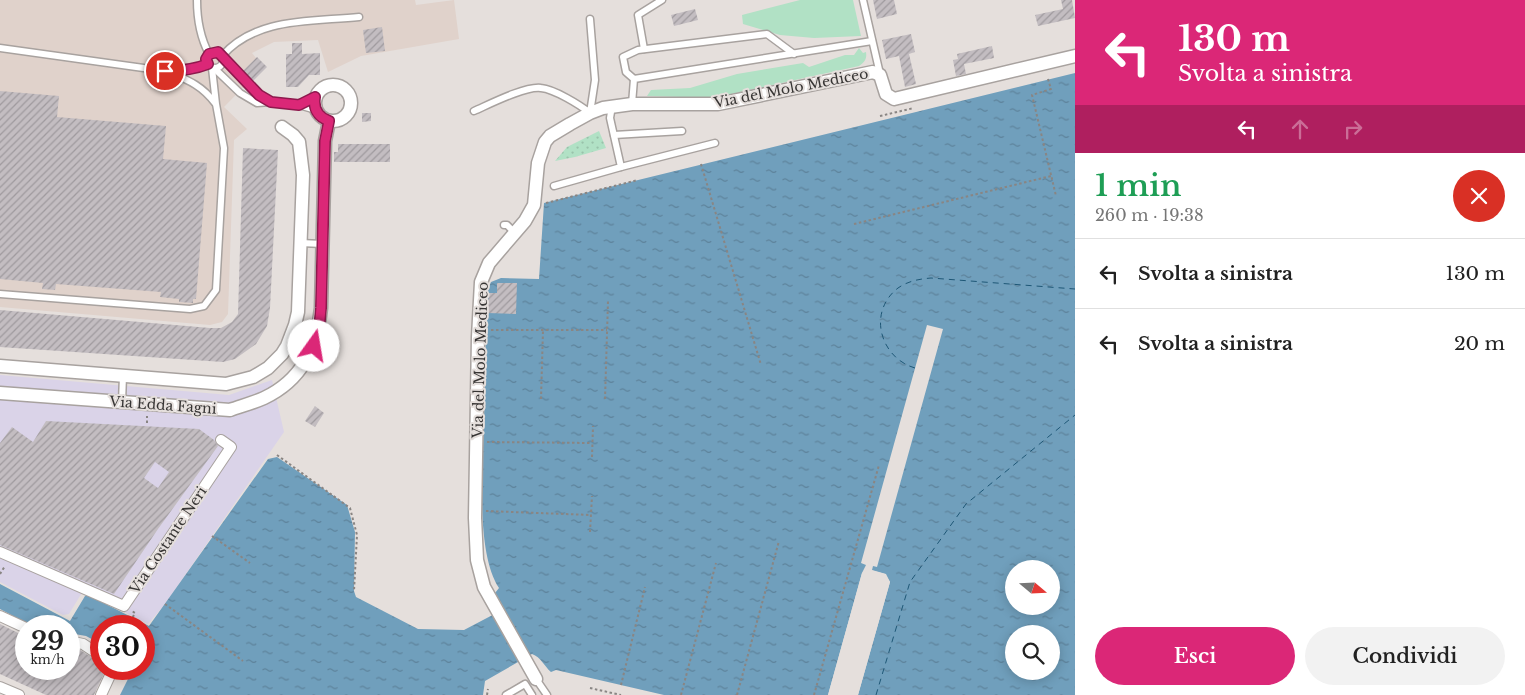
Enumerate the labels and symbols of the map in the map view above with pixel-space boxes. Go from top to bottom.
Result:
pin [144,50,186,92]
street label: Via del Molo Mediceo [711,64,870,112]
street label: Via del Molo Mediceo [468,281,492,440]
position arrow [287,319,339,371]
street label: Via Edda Fagni [108,392,217,418]
street label: Via Costante Neri [125,483,211,598]
north arrow [1005,560,1060,615]
speed limit sign: 30 [90,615,155,680]

